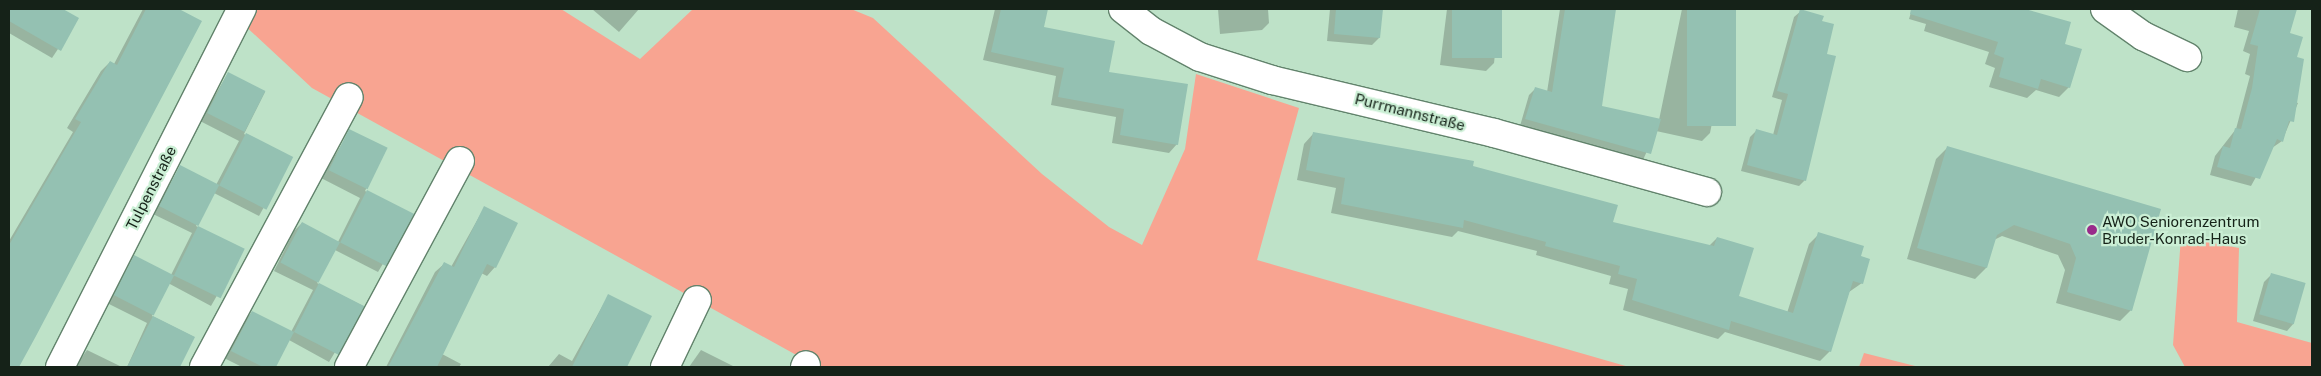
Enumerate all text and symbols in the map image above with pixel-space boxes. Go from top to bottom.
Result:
street label: Purrmannstraße [1353,90,1467,134]
street label: Tulpenstraße [122,143,180,233]
place label: AWO Seniorenzentrum Bruder-Konrad-Haus [2102,212,2259,247]
marker: AWO Seniorenzentrum Bruder-Konrad-Haus [2086,224,2098,236]

